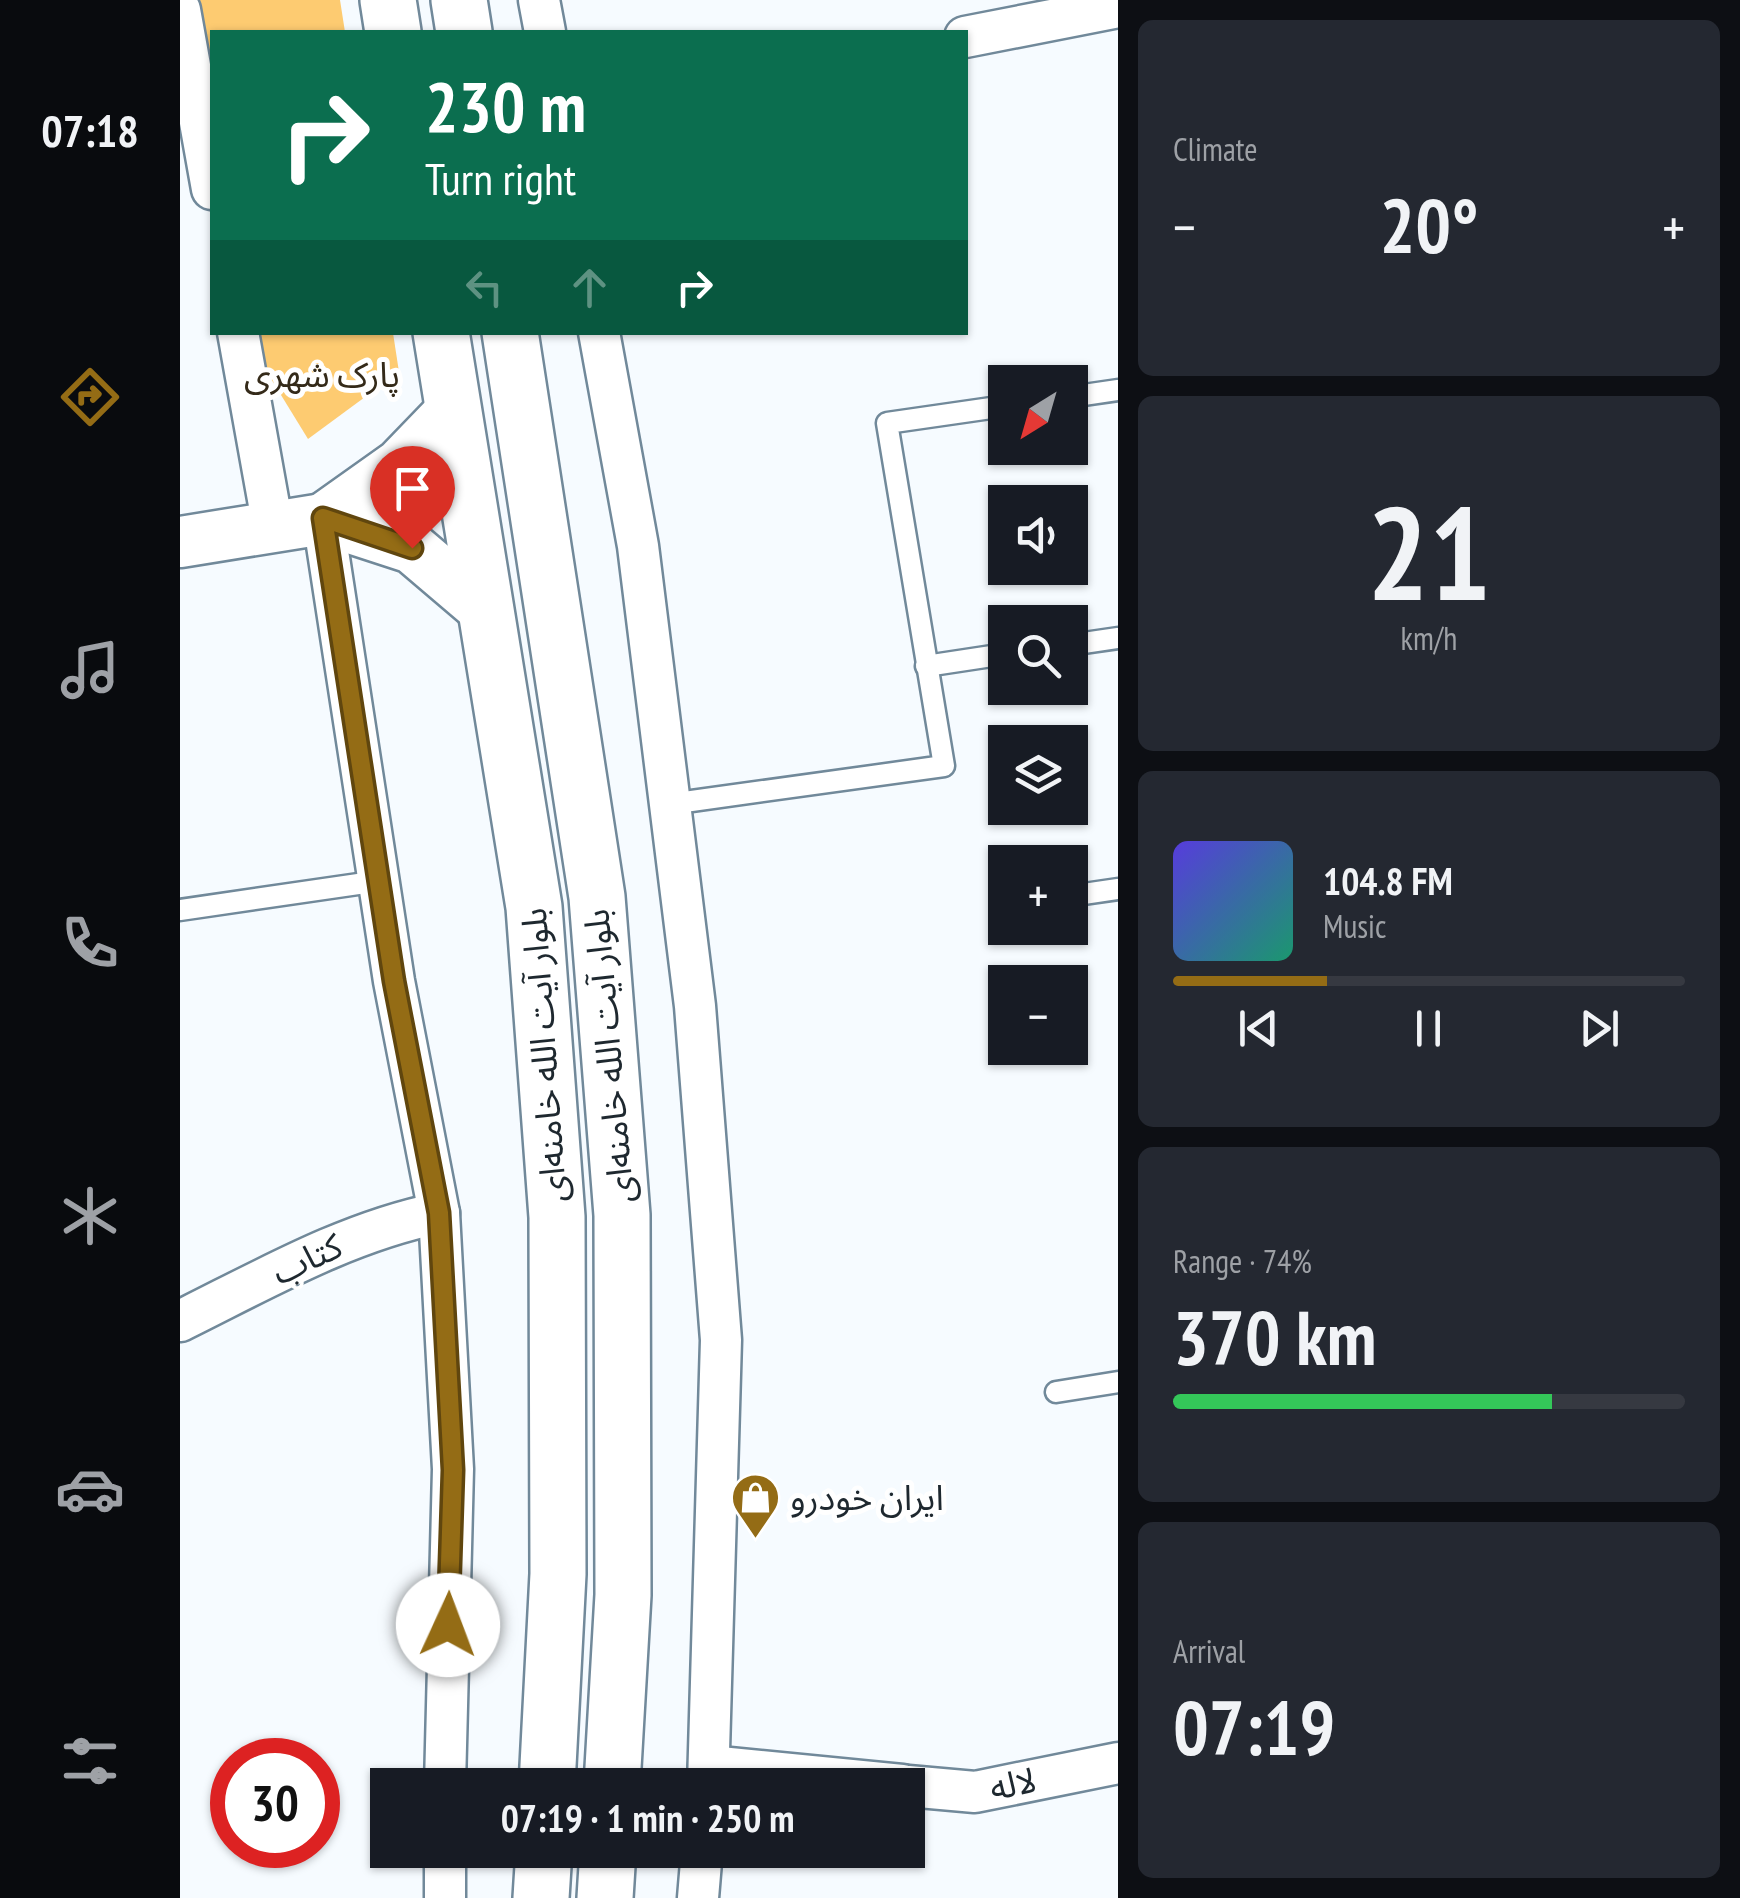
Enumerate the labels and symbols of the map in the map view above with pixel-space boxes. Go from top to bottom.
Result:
park label: پارک شهری [244,351,400,397]
north arrow [988,365,1088,465]
pin [370,446,455,549]
street label: بلوار آیت‌ الله خامنه‌ای [510,906,576,1204]
street label: بلوار آیت الله خامنه‌ای [572,907,644,1205]
street label: کتاب [264,1222,350,1294]
shop icon: ایران خودرو [729,1472,781,1540]
place label: ایران خودرو [790,1474,944,1520]
position arrow [396,1573,500,1677]
speed limit sign: 30 [210,1738,340,1868]
street label: لاله [986,1756,1040,1810]

